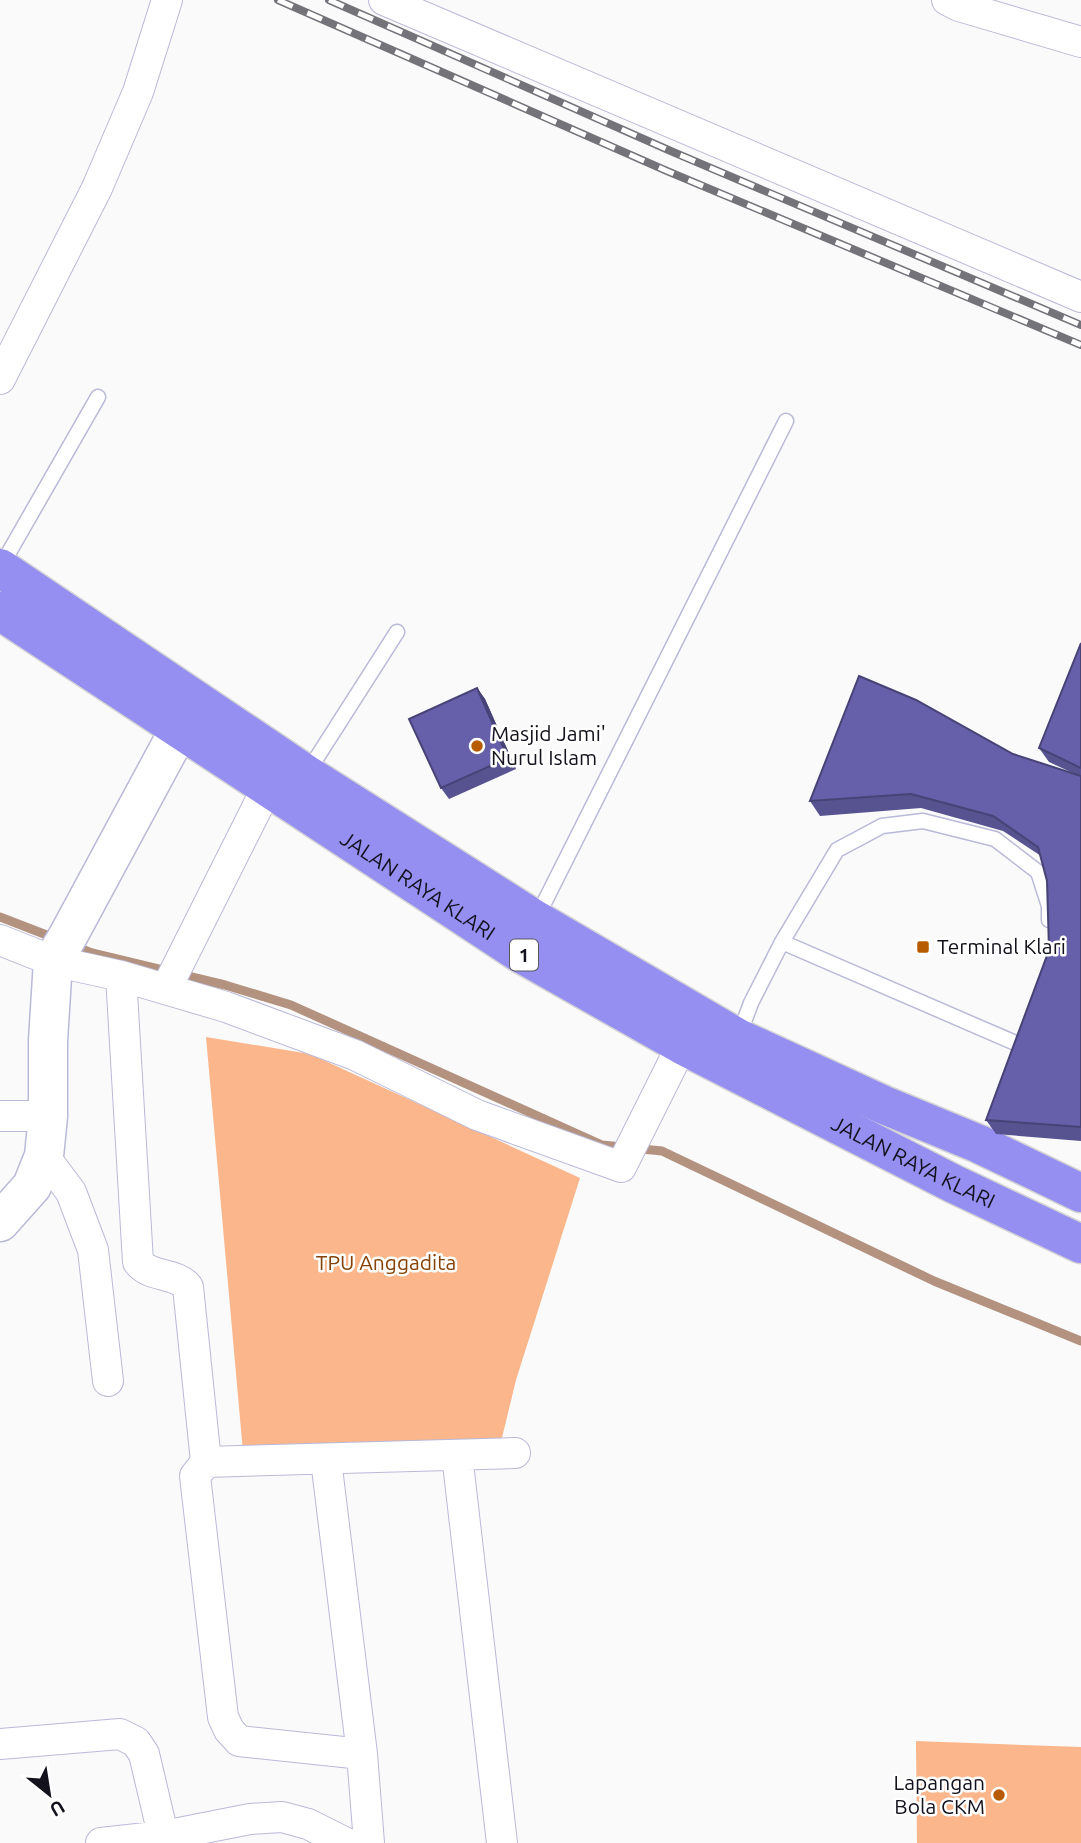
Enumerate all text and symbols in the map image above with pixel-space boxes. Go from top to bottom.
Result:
place label: Masjid Jami' Nurul Islam [491,721,606,769]
marker: Masjid Jami' Nurul Islam [469,738,485,754]
street label: JALAN RAYA KLARI [336,826,500,945]
place label: Terminal Klari [937,934,1066,958]
road number: 1 [510,939,538,970]
marker: Terminal Klari [915,939,931,955]
street label: JALAN RAYA KLARI [828,1110,999,1213]
park label: TPU Anggadita [316,1250,456,1274]
north arrow [14,1759,84,1829]
place label: Lapangan Bola CKM [894,1770,985,1818]
marker: Lapangan Bola CKM [991,1787,1007,1803]
text: U [46,1796,69,1822]

